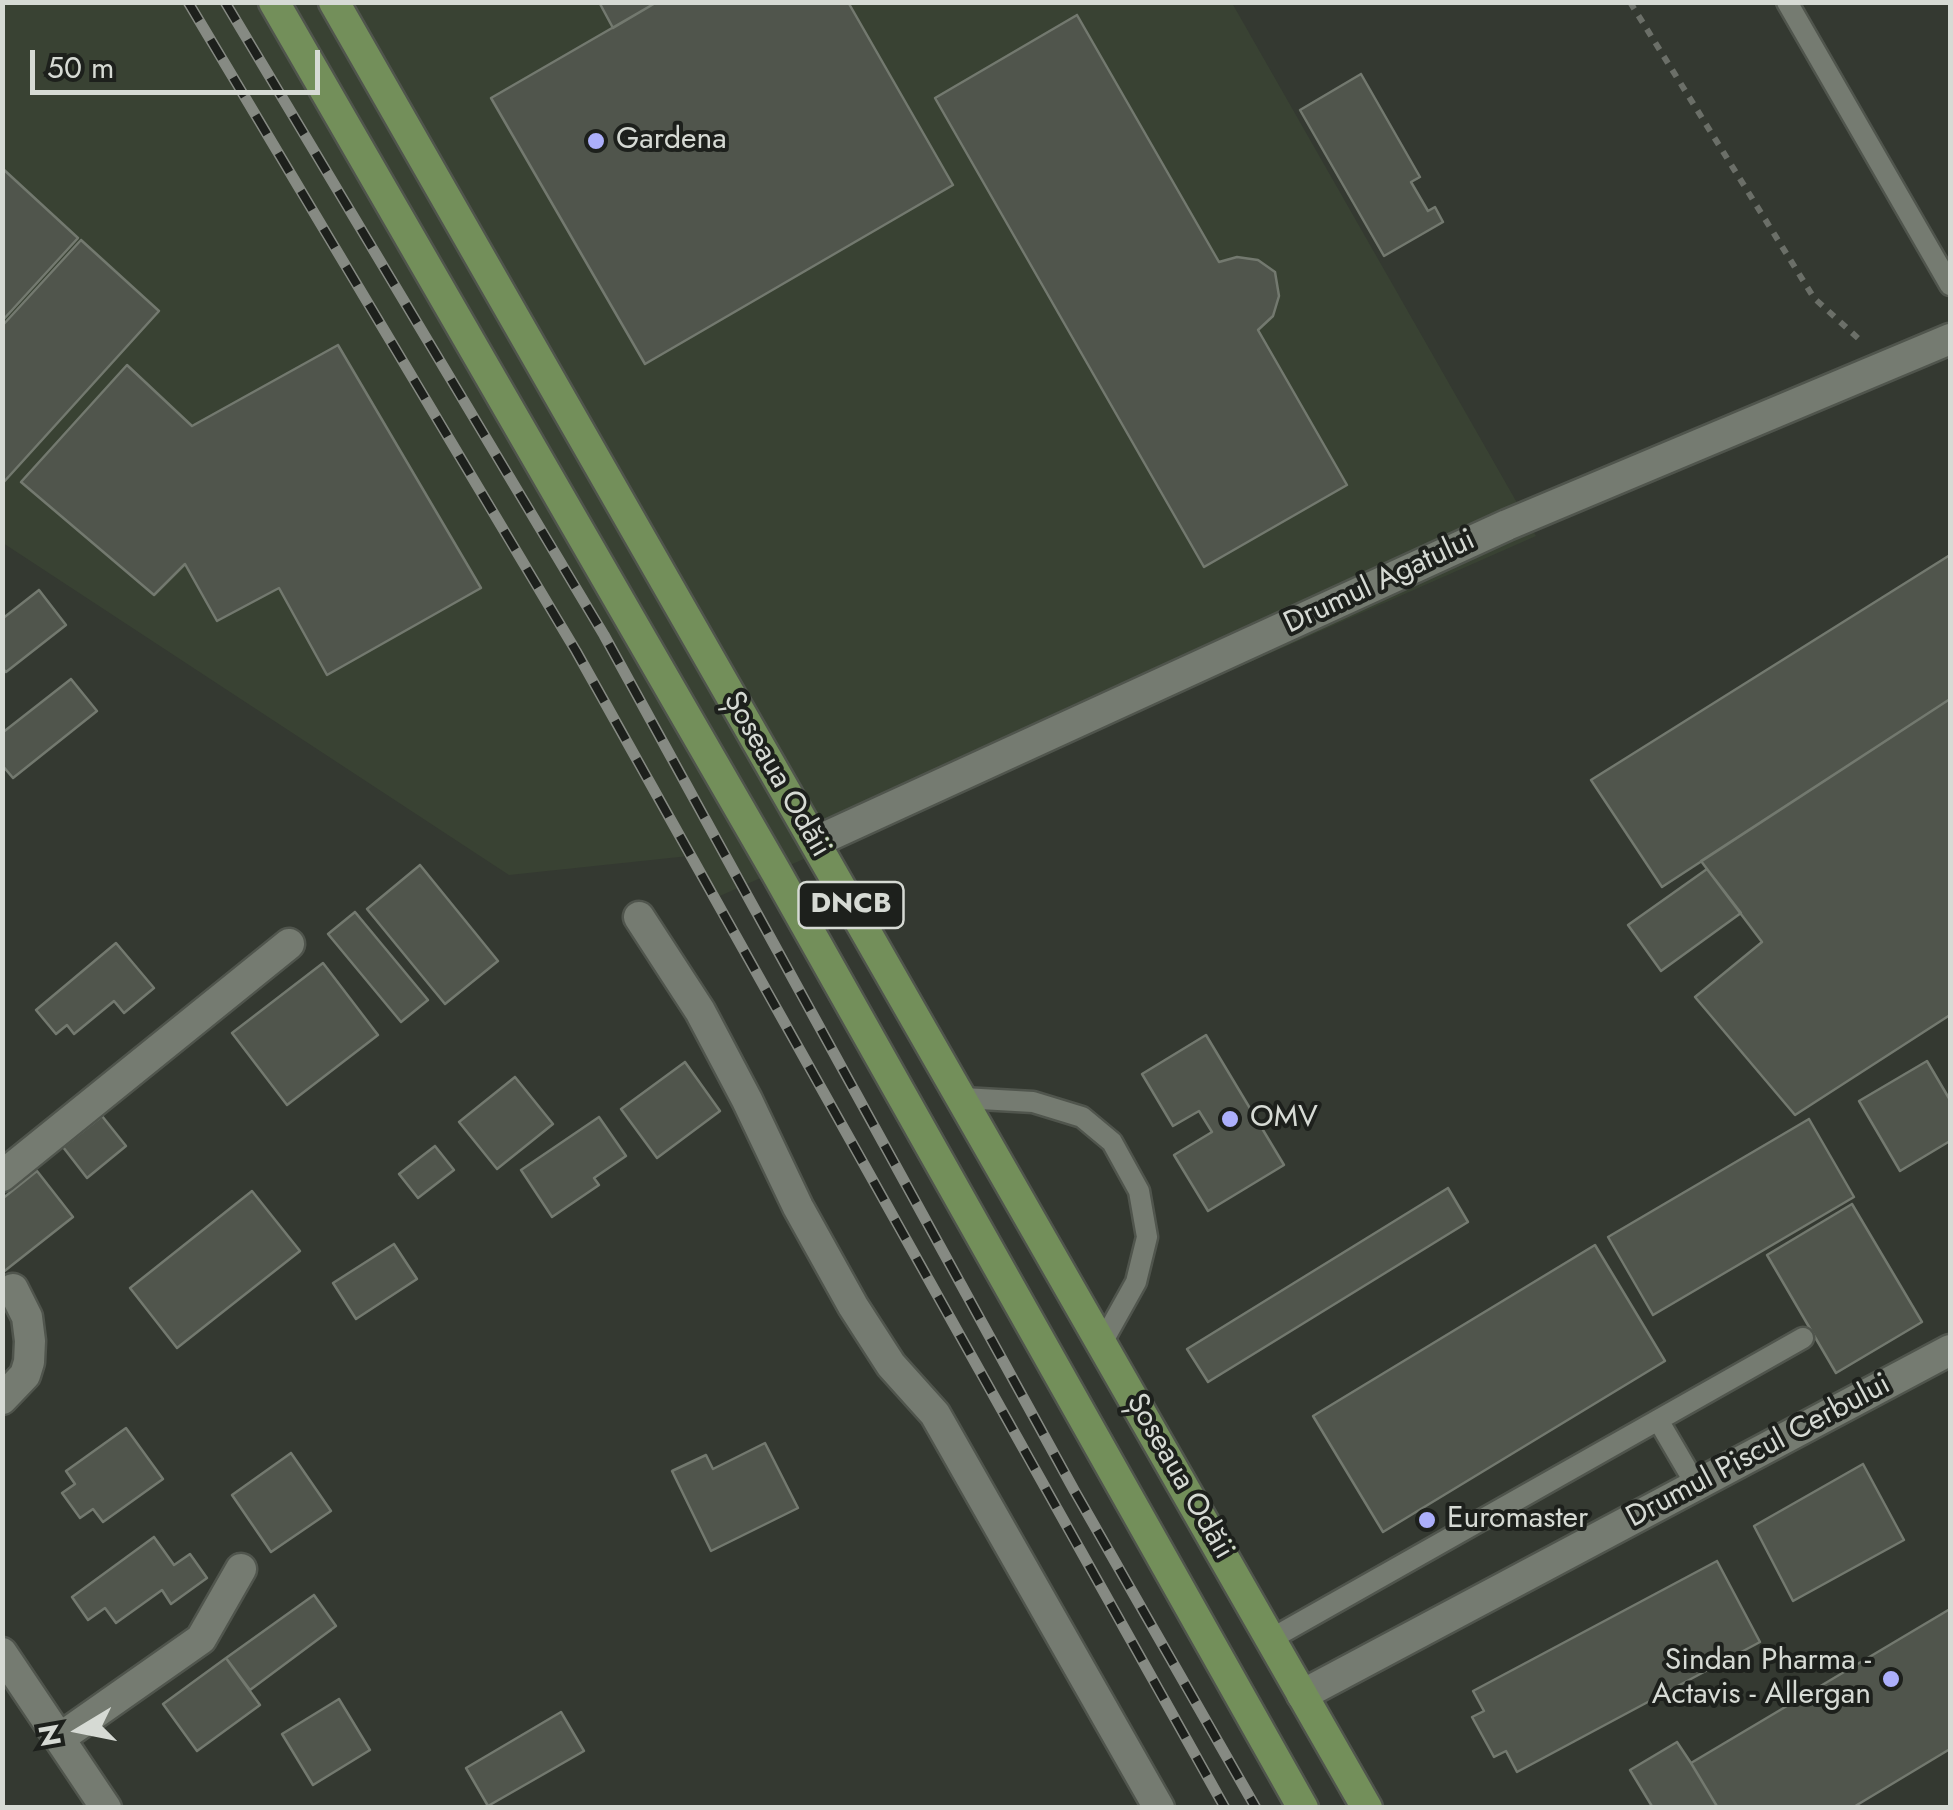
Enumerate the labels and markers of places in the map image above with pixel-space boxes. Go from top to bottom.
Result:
place label: Gardena [616,123,727,159]
marker: Gardena [585,130,607,152]
place label: OMV [1250,1101,1318,1137]
marker: OMV [1219,1108,1241,1130]
place label: Euromaster [1447,1502,1588,1538]
marker: Euromaster [1416,1509,1438,1531]
place label: Sindan Pharma - Actavis - Allergan [1652,1644,1871,1714]
marker: Sindan Pharma - Actavis - Allergan [1880,1668,1902,1690]

